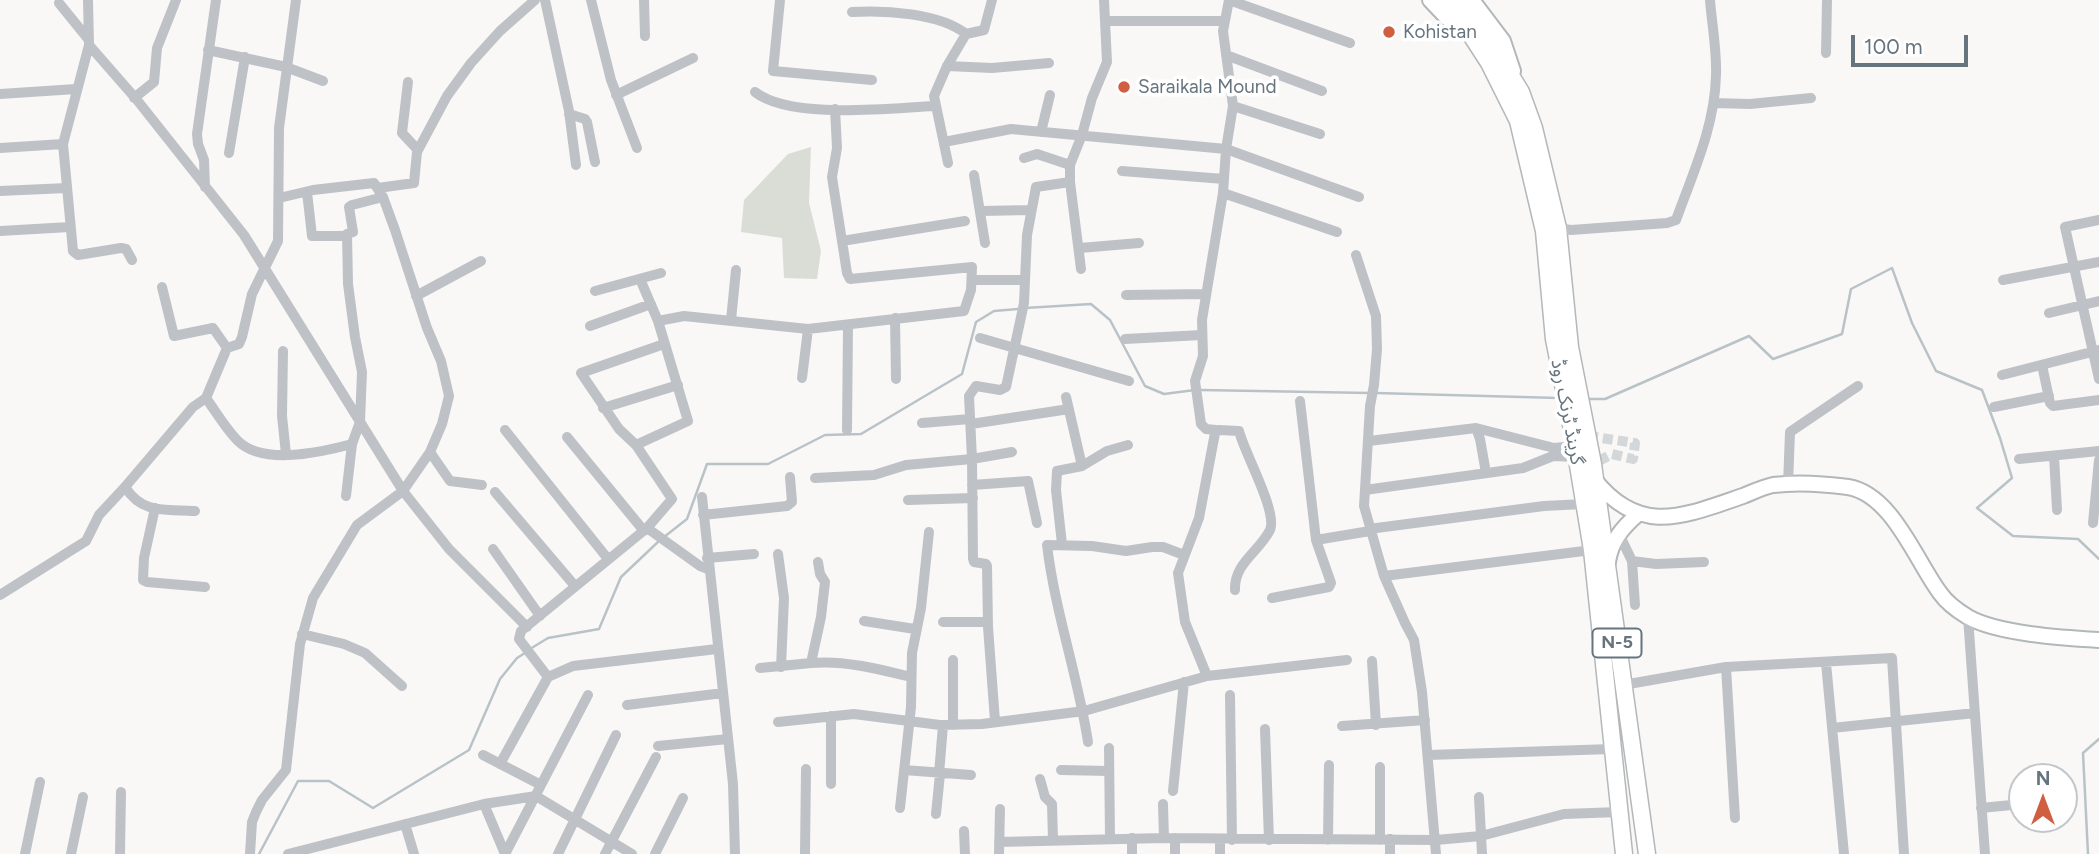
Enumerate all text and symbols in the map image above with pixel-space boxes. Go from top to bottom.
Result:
place label: Kohistan [1403,21,1477,43]
scale bar [1854,21,1971,65]
marker: Kohistan [1381,24,1397,40]
text: 100 m [1864,34,1923,59]
place label: Saraikala Mound [1138,76,1277,98]
marker: Saraikala Mound [1116,79,1132,95]
street label: گرینڈ ٹرنک روڈ [1546,357,1588,467]
road number: N-5 [1592,628,1642,658]
north arrow [2008,763,2078,833]
text: N [2036,767,2050,790]

